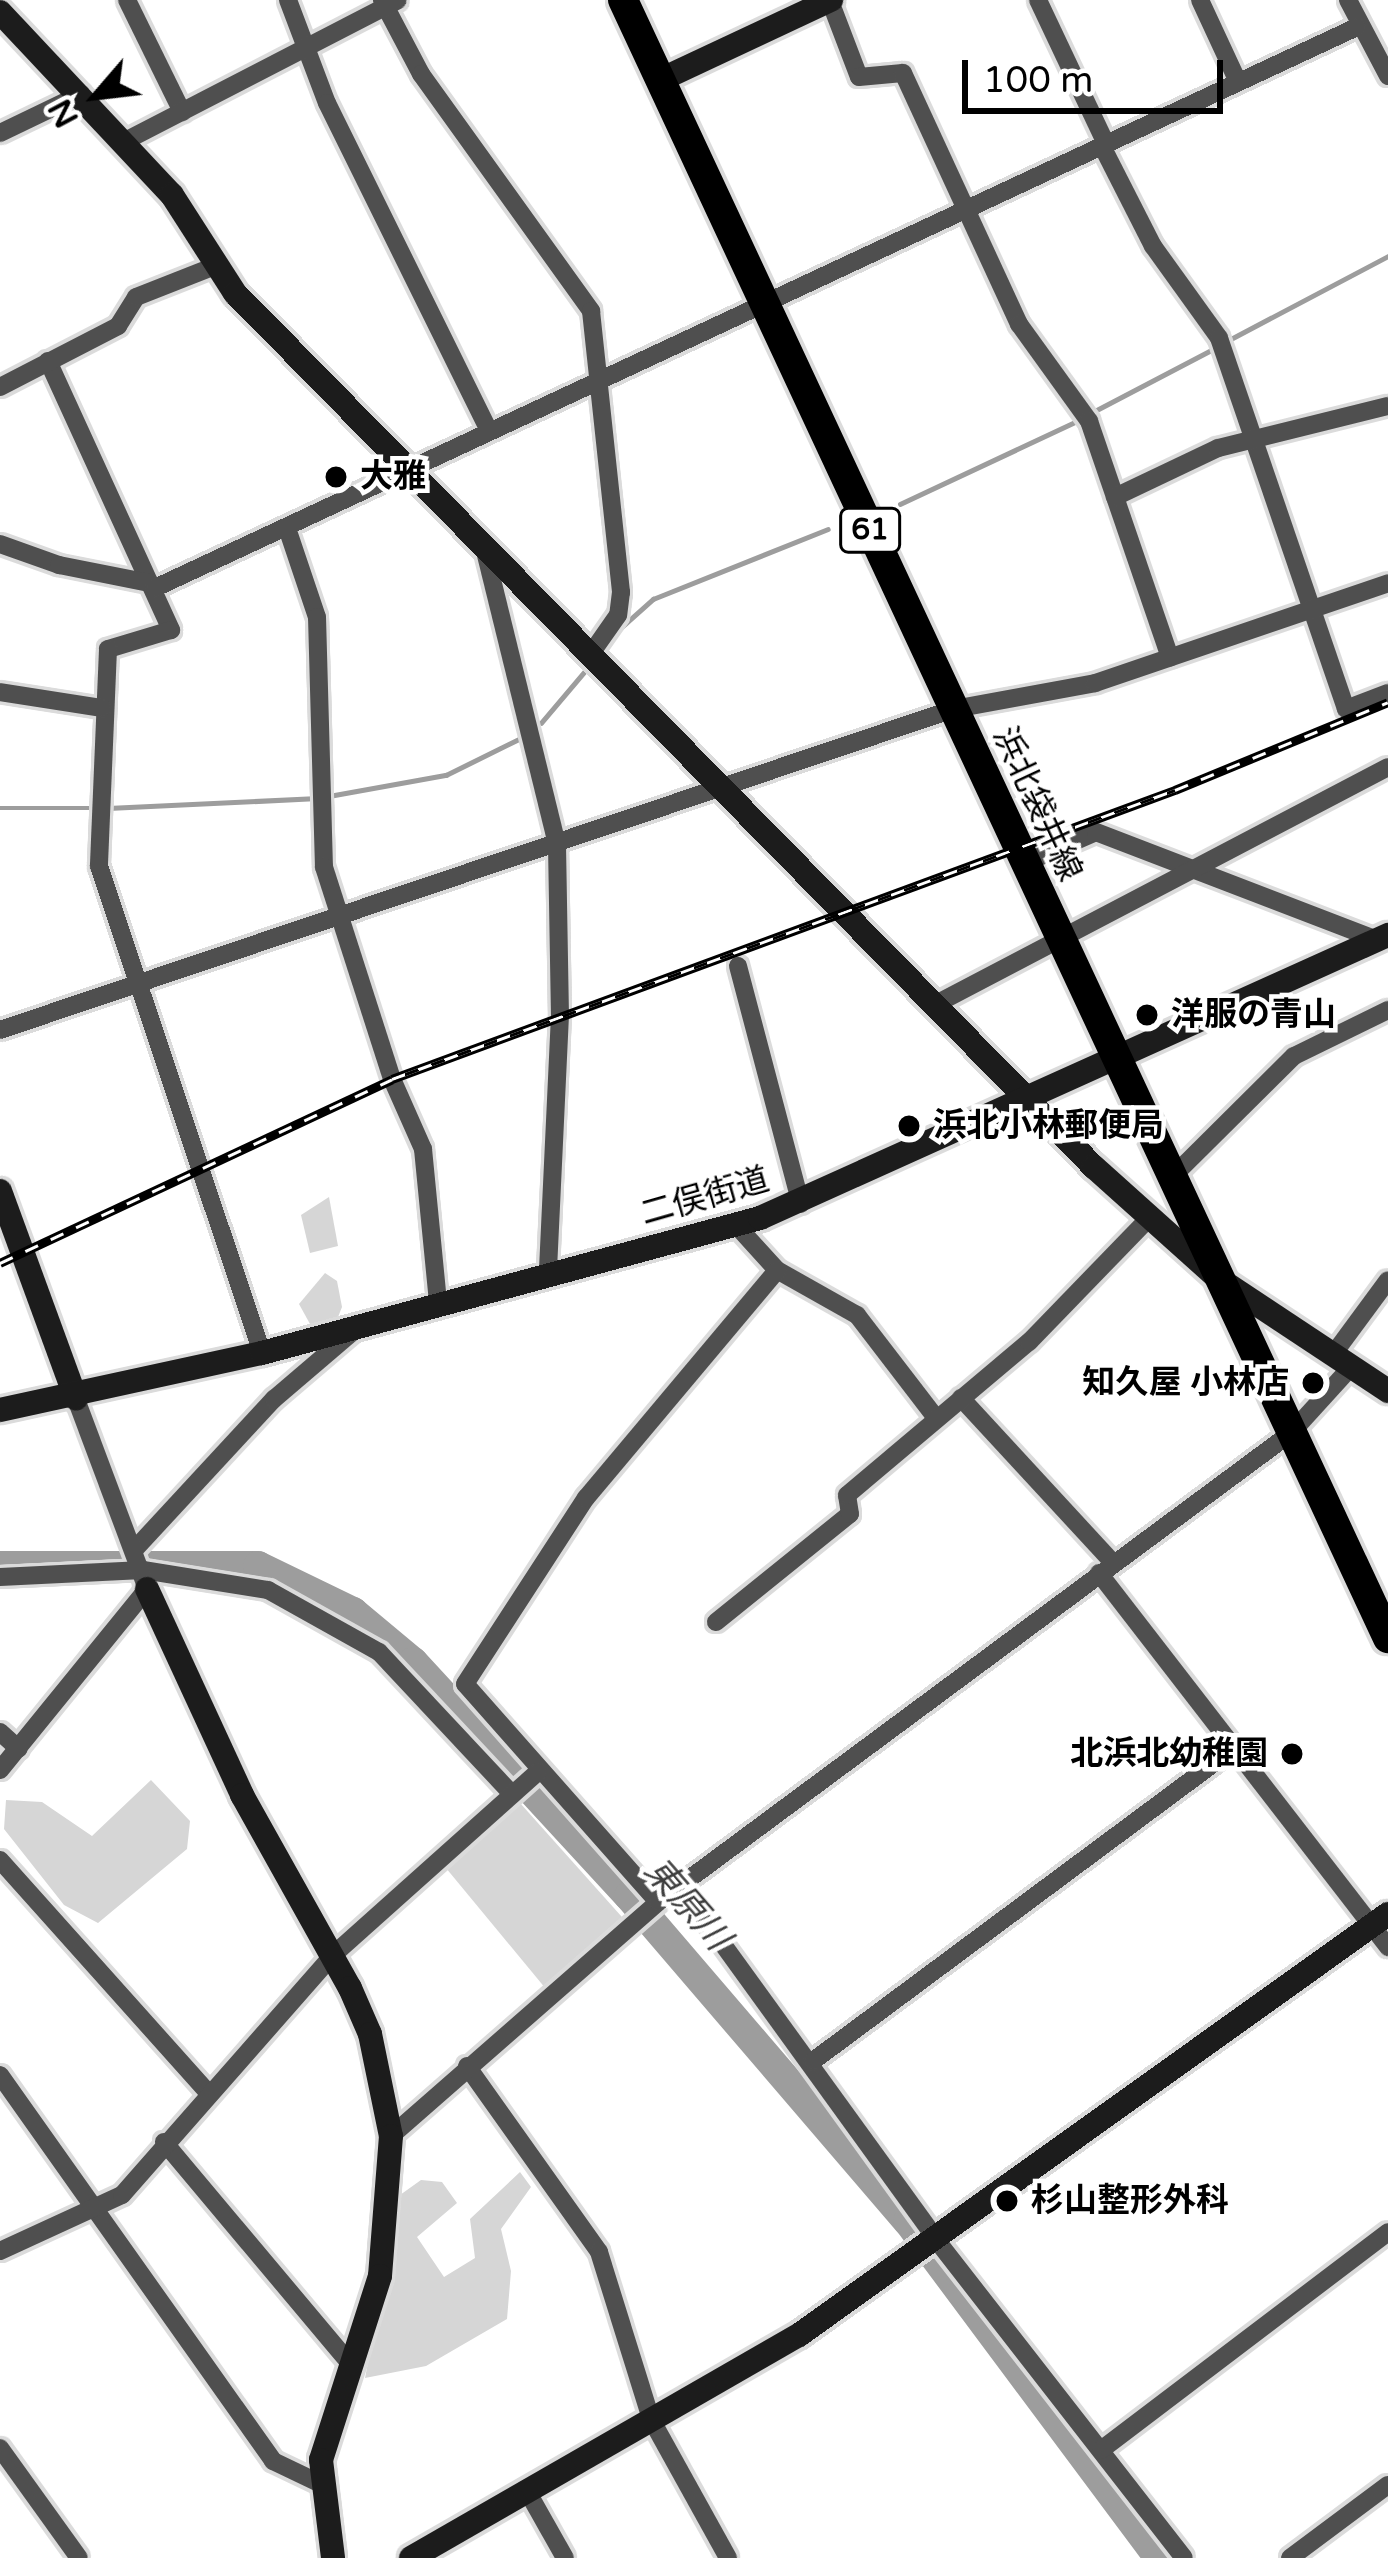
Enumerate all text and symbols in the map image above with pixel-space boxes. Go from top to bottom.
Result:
north arrow [36,36,156,156]
scale bar [968,36,1229,110]
text: 100 m [983,59,1093,102]
text: N [40,92,87,134]
place label: 大雅 [360,457,426,497]
marker: 大雅 [323,464,349,490]
road number: 61 [837,506,903,554]
street label: 浜北袋井線 [984,721,1090,887]
place label: 洋服の青山 [1171,995,1336,1035]
marker: 洋服の青山 [1134,1002,1160,1028]
place label: 浜北小林郵便局 [933,1106,1164,1146]
marker: 浜北小林郵便局 [896,1113,922,1139]
street label: 二俣街道 [636,1160,774,1234]
place label: 知久屋 小林店 [1082,1363,1289,1403]
marker: 知久屋 小林店 [1300,1370,1326,1396]
place label: 北浜北幼稚園 [1070,1734,1268,1774]
marker: 北浜北幼稚園 [1279,1741,1305,1767]
water label: 東原川 [635,1849,739,1959]
place label: 杉山整形外科 [1031,2181,1229,2221]
marker: 杉山整形外科 [994,2188,1020,2214]

